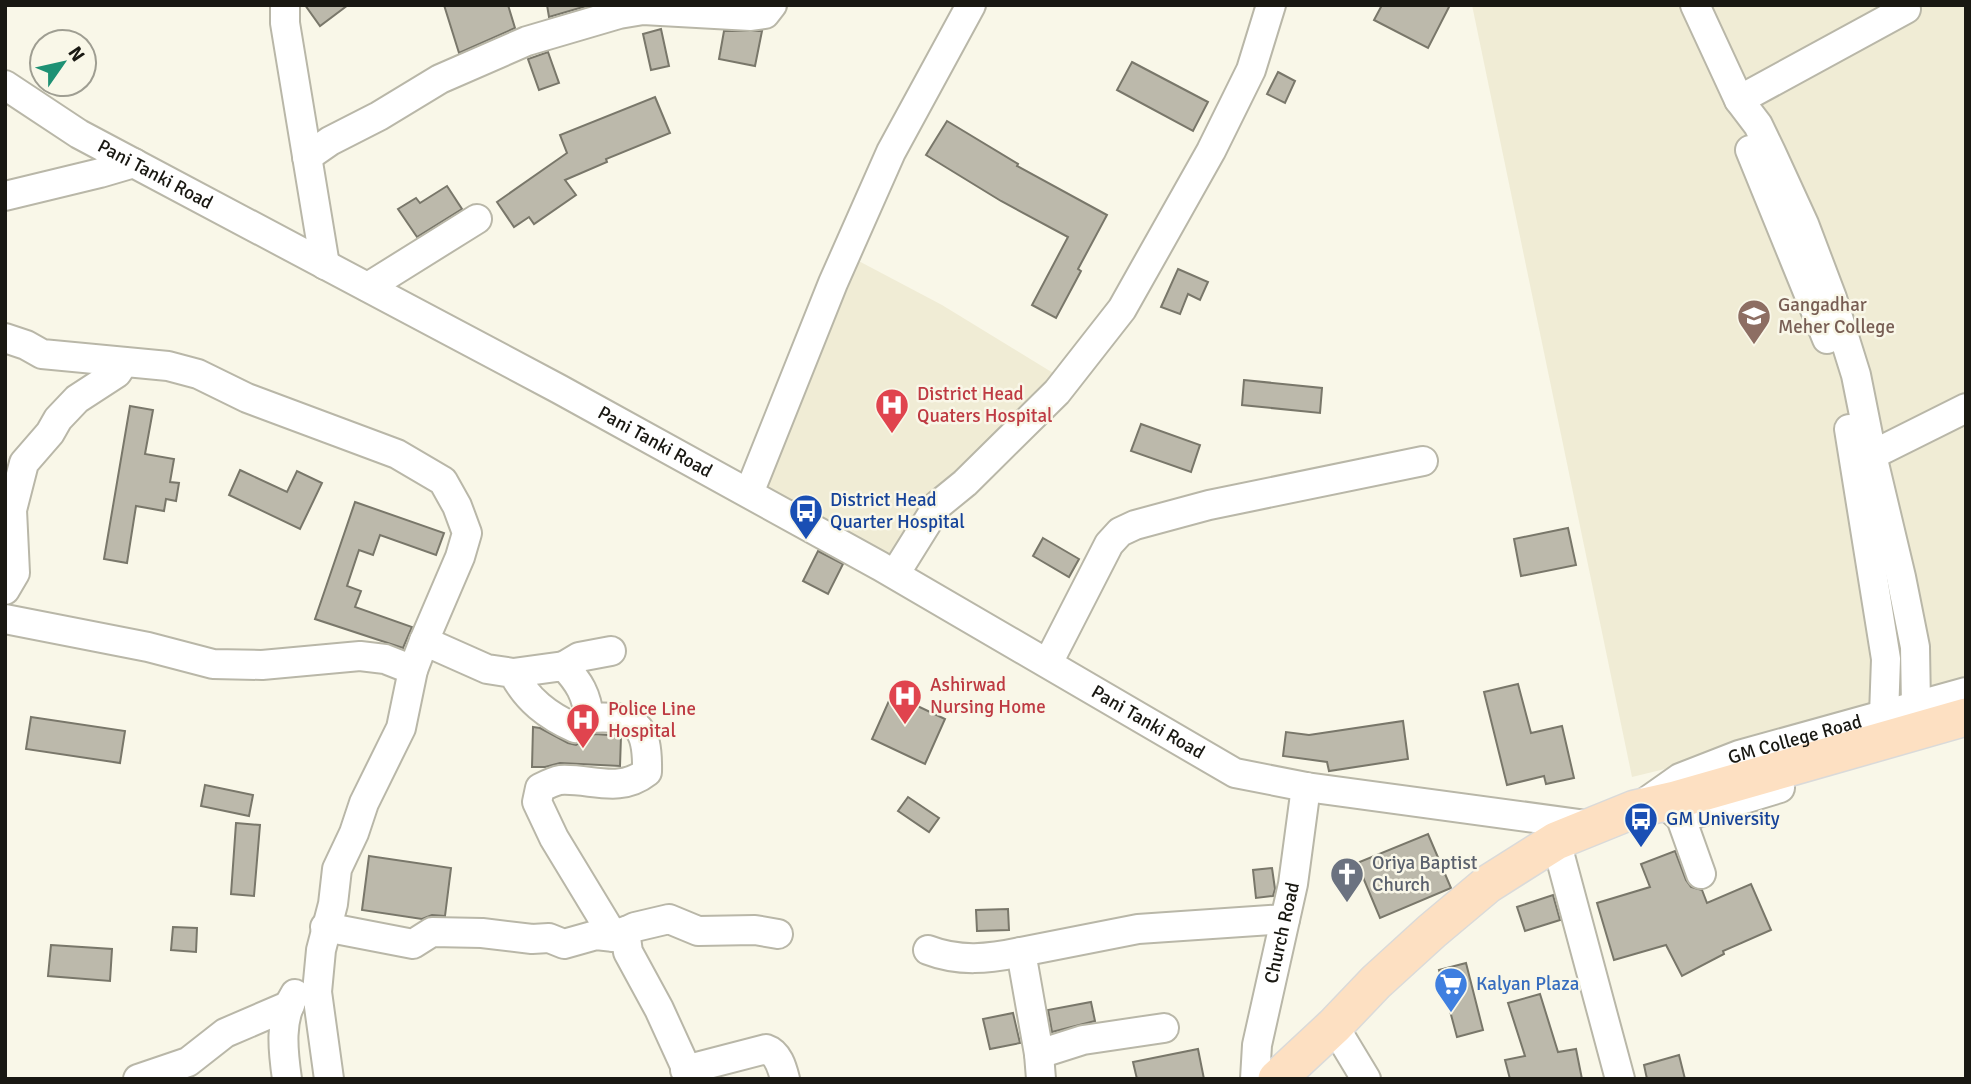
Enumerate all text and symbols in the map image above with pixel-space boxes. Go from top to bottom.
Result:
north arrow [28,28,98,98]
text: N [63,42,90,66]
street label: Pani Tanki Road [93,134,217,215]
place label: Gangadhar Meher College [1778,293,1895,339]
school or university icon: Gangadhar Meher College [1735,297,1773,346]
place label: District Head Quaters Hospital [917,382,1053,428]
hospital icon: District Head Quaters Hospital [873,386,911,435]
street label: Pani Tanki Road [594,401,717,483]
place label: District Head Quarter Hospital [830,488,965,534]
bus stop icon: District Head Quarter Hospital [787,492,825,541]
place label: Ashirwad Nursing Home [930,673,1046,719]
hospital icon: Ashirwad Nursing Home [886,677,924,726]
street label: Pani Tanki Road [1087,680,1209,765]
place label: Police Line Hospital [608,697,696,743]
hospital icon: Police Line Hospital [564,701,602,750]
street label: GM College Road [1725,709,1865,770]
bus stop icon: GM University [1622,800,1660,849]
place label: GM University [1666,807,1780,831]
place label: Oriya Baptist Church [1372,851,1478,897]
church icon: Oriya Baptist Church [1328,855,1366,904]
street label: Church Road [1259,880,1305,986]
supermarket icon: Kalyan Plaza [1432,965,1470,1014]
place label: Kalyan Plaza [1476,972,1579,996]

